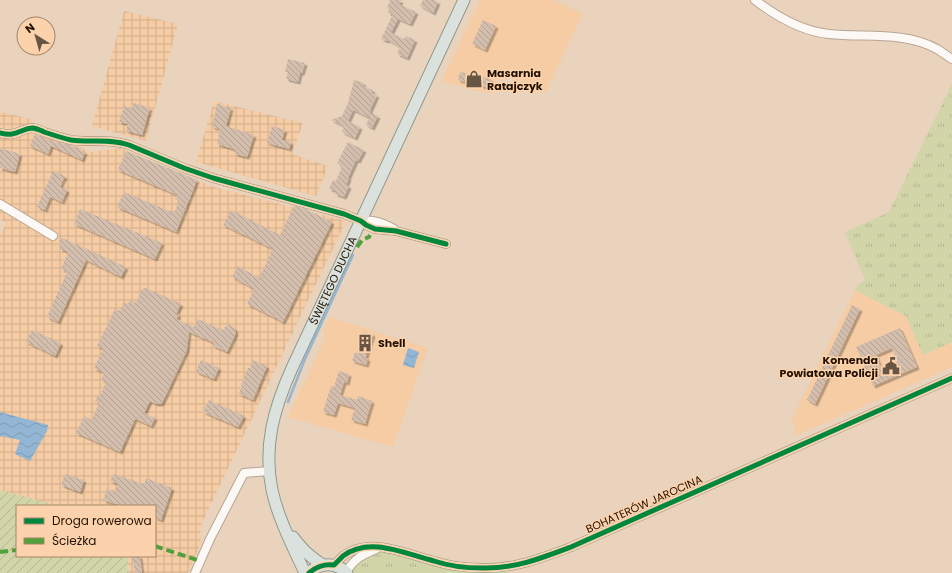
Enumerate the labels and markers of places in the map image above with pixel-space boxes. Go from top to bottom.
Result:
place label: Masarnia Ratajczyk [487,65,543,94]
shop icon: Masarnia Ratajczyk [464,69,484,89]
building icon: Shell [355,333,375,353]
place label: Shell [378,335,405,351]
place label: Komenda Powiatowa Policji [780,352,878,381]
public building icon: Komenda Powiatowa Policji [881,356,901,376]

